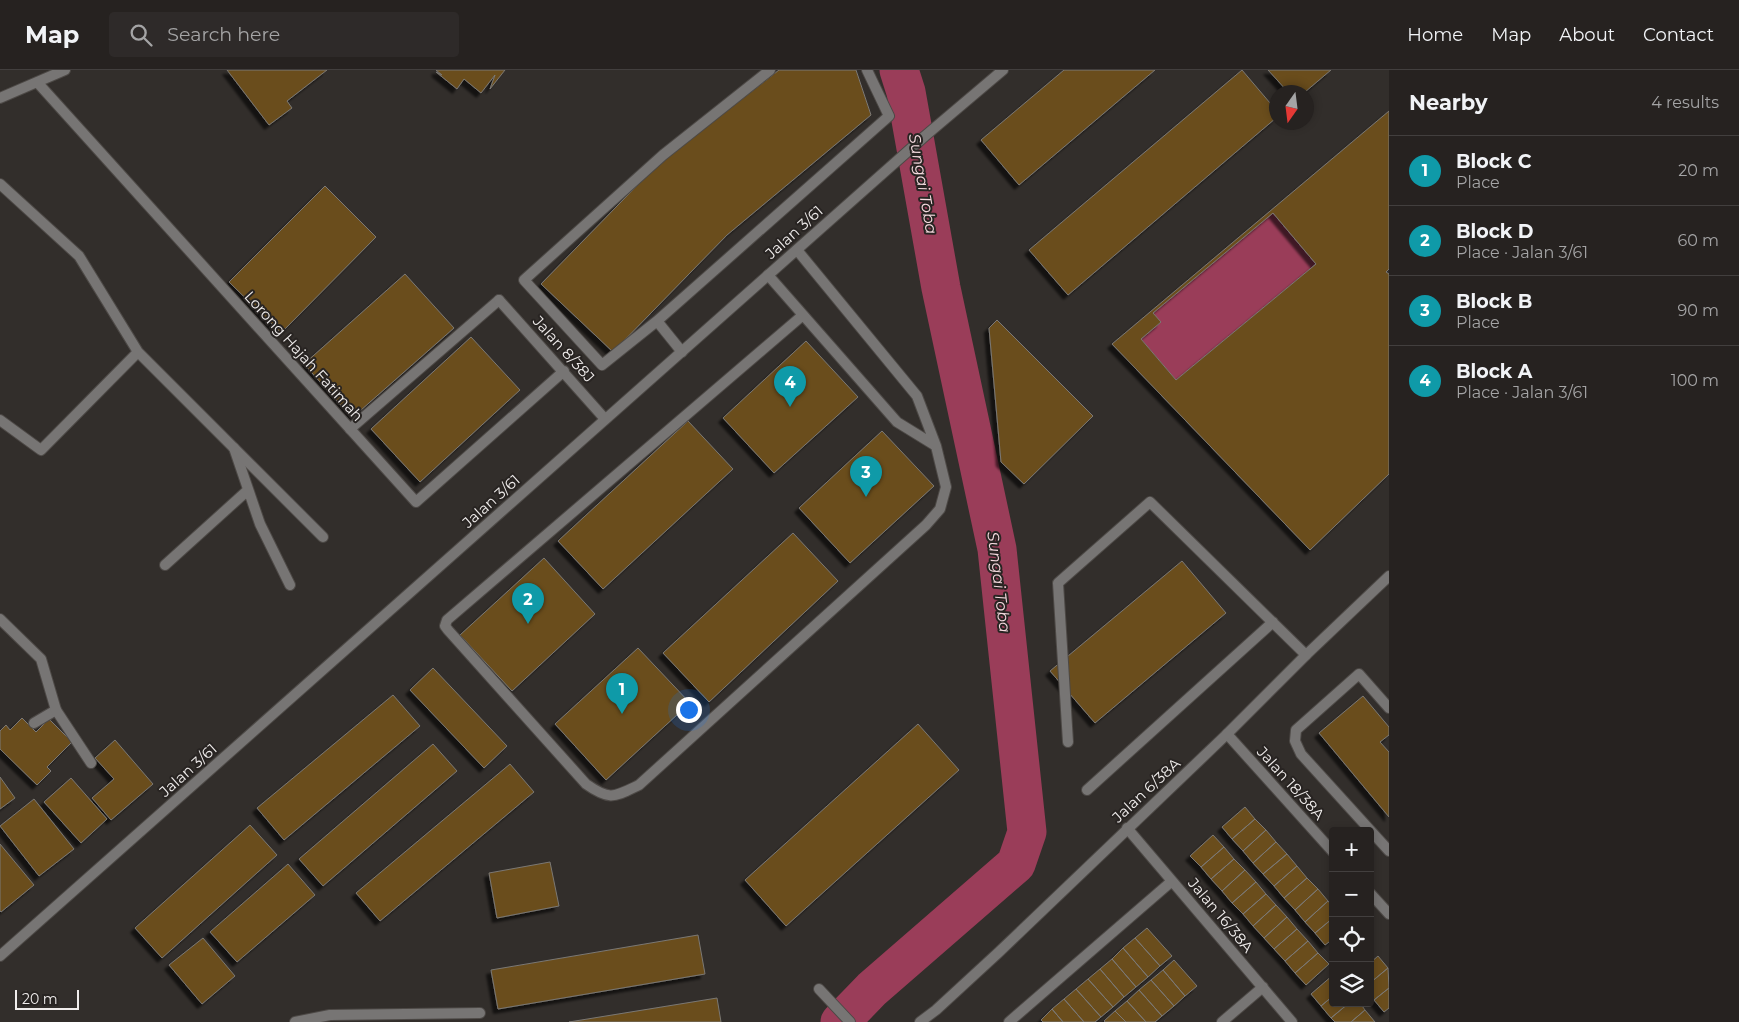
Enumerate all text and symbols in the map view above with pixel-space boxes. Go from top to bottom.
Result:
search box [109,12,459,57]
text: Map [25,20,79,49]
icon: search [127,21,155,49]
text: Search here [167,23,280,46]
text: Home [1407,24,1463,46]
text: Map [1491,24,1531,46]
text: About [1559,24,1615,46]
text: Contact [1643,24,1714,46]
north arrow [1269,85,1314,130]
text: Nearby [1409,90,1488,115]
text: 4 results [1651,93,1719,112]
water label: Sungai Toba [905,132,941,236]
text: Block C [1456,150,1531,173]
text: 1 [1422,161,1428,180]
text: 20 m [1678,161,1719,180]
text: Place [1456,173,1500,192]
street label: Jalan 3/61 [760,201,827,264]
text: Block D [1456,220,1533,243]
text: 2 [1420,231,1430,250]
text: 60 m [1677,231,1719,250]
text: Place · Jalan 3/61 [1456,243,1588,262]
street label: Lorong Hajah Fatimah [240,287,368,425]
text: Block B [1456,290,1532,313]
text: 3 [1420,301,1430,320]
text: 90 m [1677,301,1719,320]
street label: Jalan 8/38J [528,311,599,386]
text: Place [1456,313,1500,332]
text: Block A [1456,360,1532,383]
pin: 4 [774,366,806,407]
text: 4 [1419,371,1431,390]
text: 100 m [1671,371,1719,390]
text: Place · Jalan 3/61 [1456,383,1588,402]
pin: 3 [850,456,882,497]
street label: Jalan 3/61 [457,470,524,533]
water label: Sungai Toba [983,530,1015,634]
pin: 2 [512,583,544,624]
pin: 1 [606,673,638,714]
your location [676,697,702,723]
street label: Jalan 3/61 [154,739,221,802]
street label: Jalan 18/38A [1252,742,1329,824]
street label: Jalan 6/38A [1107,753,1184,827]
map controls [1329,827,1374,1007]
button: + [1329,827,1374,872]
button: − [1329,872,1374,917]
street label: Jalan 16/38A [1184,873,1258,956]
button: locate [1329,917,1374,962]
button: layers [1329,962,1374,1007]
scale bar [15,987,79,1010]
text: 20 m [22,990,58,1008]

